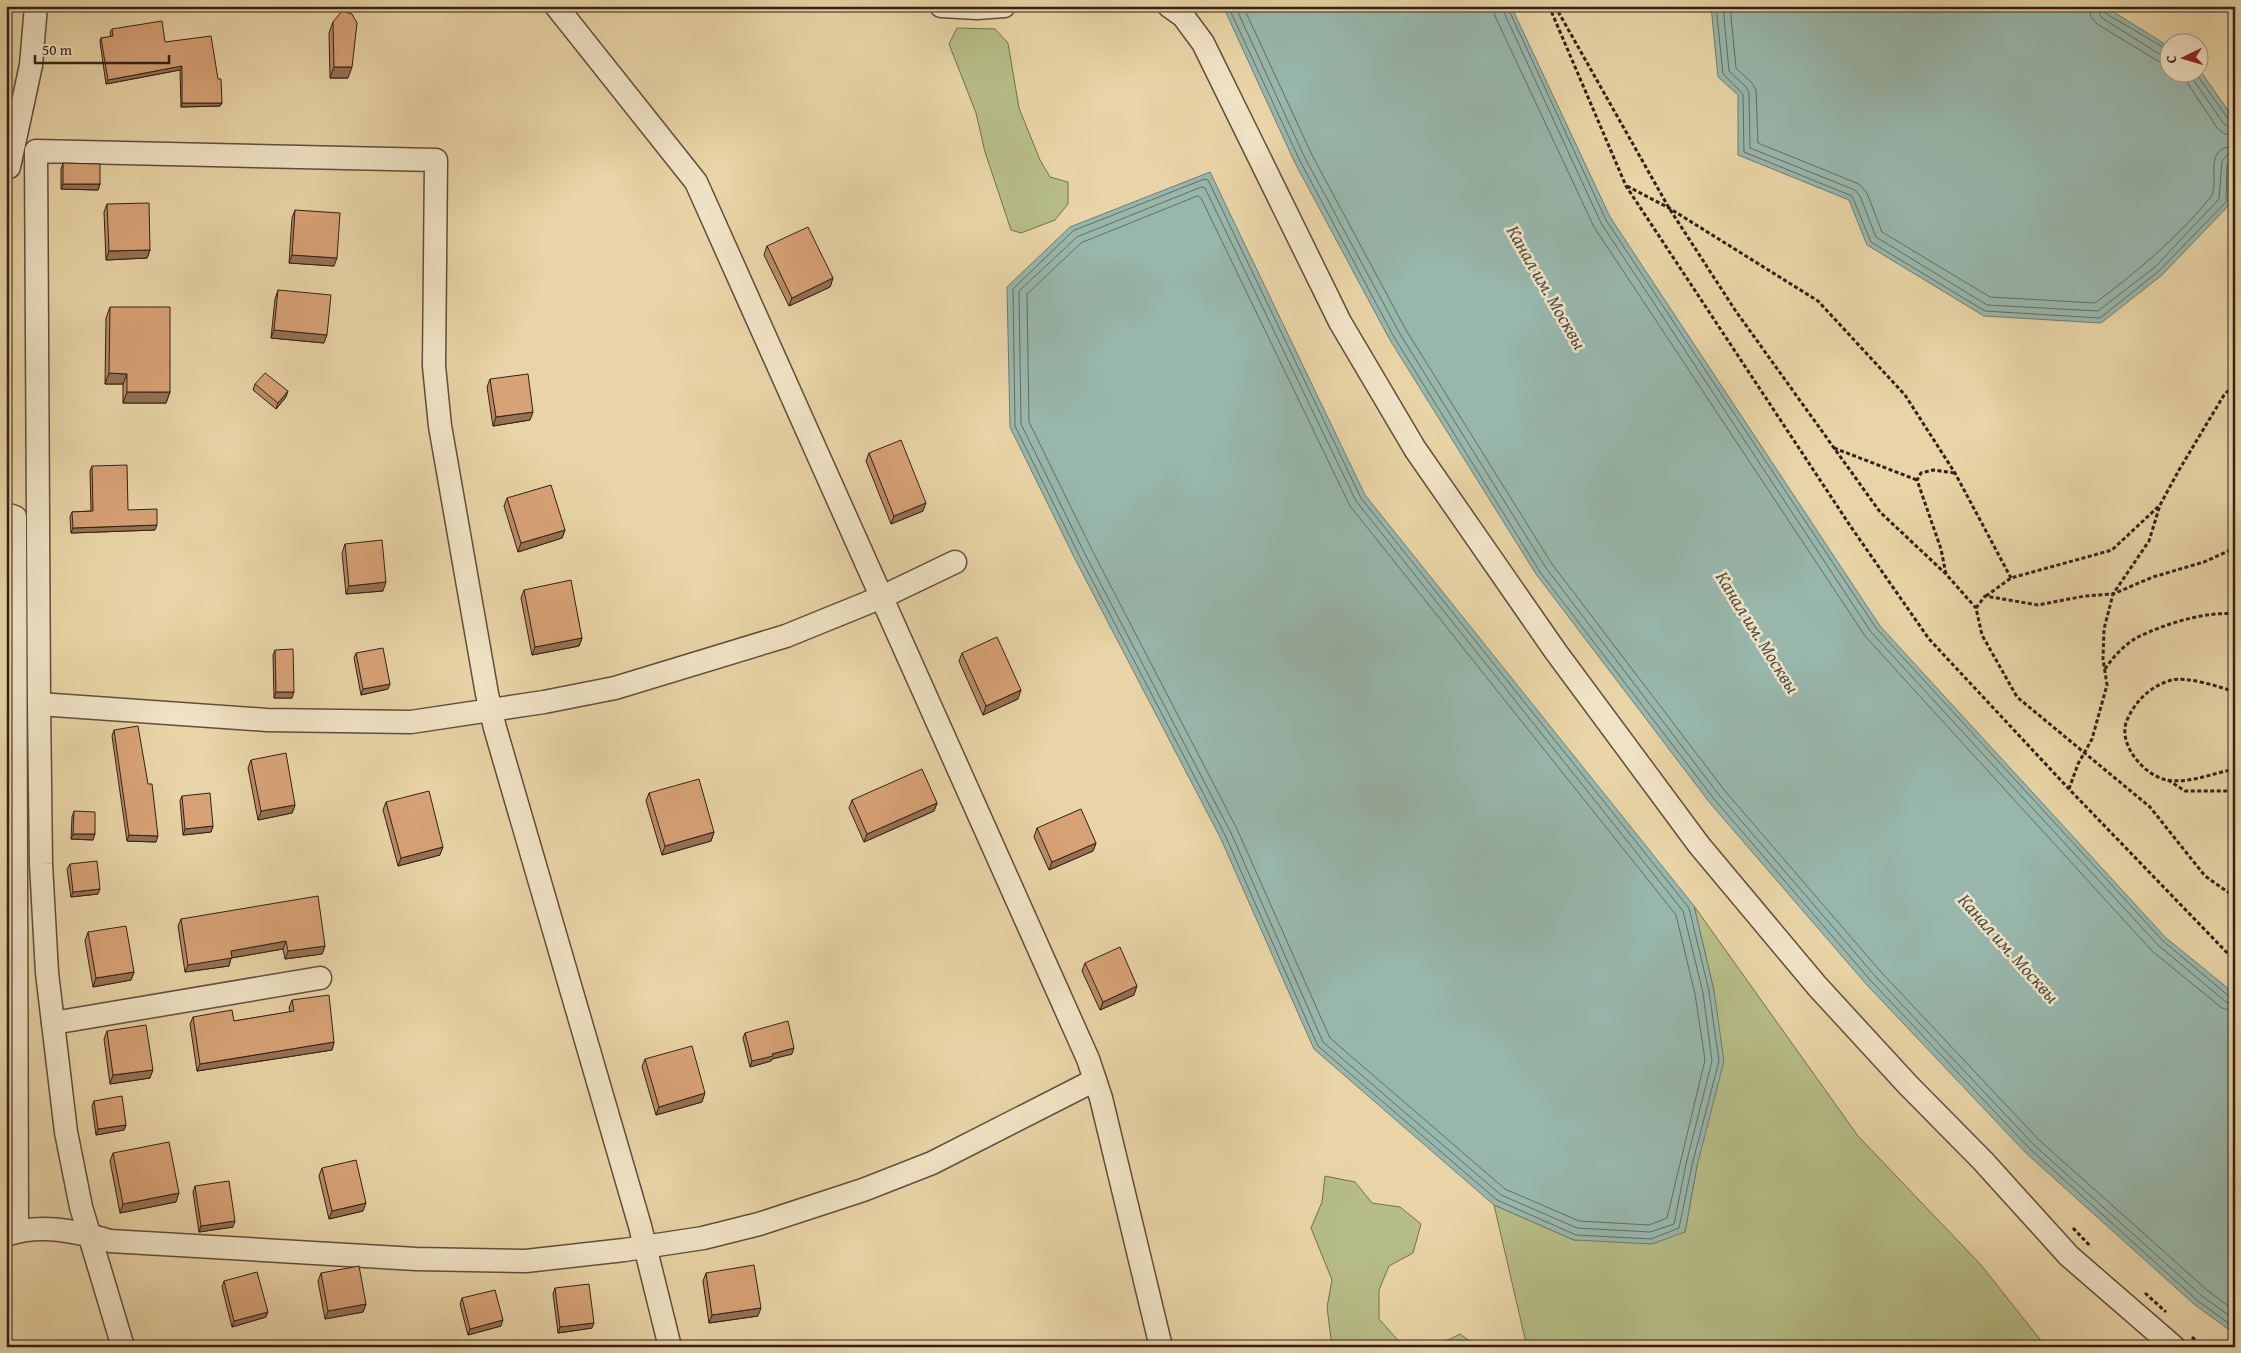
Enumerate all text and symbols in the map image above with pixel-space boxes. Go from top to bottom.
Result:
scale bar [35,32,169,64]
north arrow [2158,32,2208,82]
text: 50 m [42,39,73,60]
text: С [2161,54,2181,64]
water label: Канал им. Москвы [1500,219,1594,355]
water label: Канал им. Москвы [1709,565,1807,699]
water label: Канал им. Москвы [1952,887,2066,1010]

